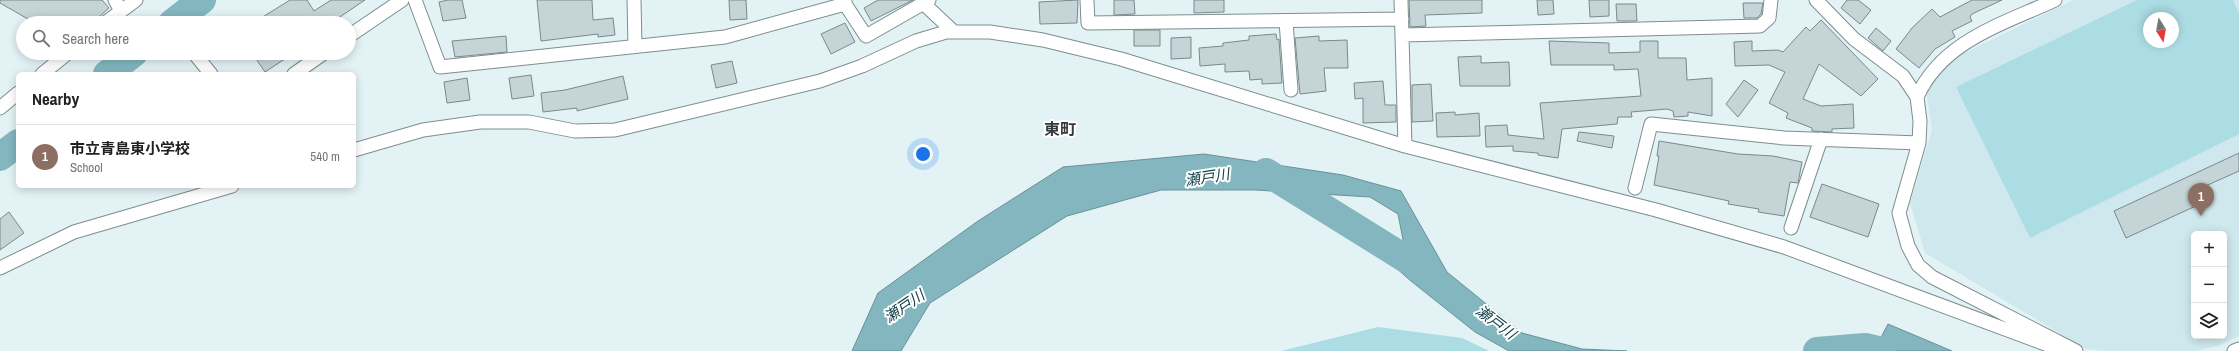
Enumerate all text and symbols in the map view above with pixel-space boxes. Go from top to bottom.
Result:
north arrow [2143,12,2179,48]
search box [16,16,356,60]
icon: search [30,27,52,49]
text: Search here [62,28,129,49]
text: Nearby [32,87,79,110]
district label: 東町 [1044,118,1076,140]
text: 市立青島東小学校 [70,138,190,159]
your location [913,144,933,164]
text: 1 [42,148,48,165]
text: 540 m [310,148,340,165]
text: School [70,159,103,176]
water label: 瀬戸川 [1183,163,1233,191]
pin: 1 [2188,183,2214,216]
map controls [2191,231,2227,339]
button: + [2191,231,2227,267]
button: − [2191,267,2227,303]
water label: 瀬戸川 [879,284,930,327]
water label: 瀬戸川 [1472,300,1522,345]
button: layers [2191,303,2227,339]

